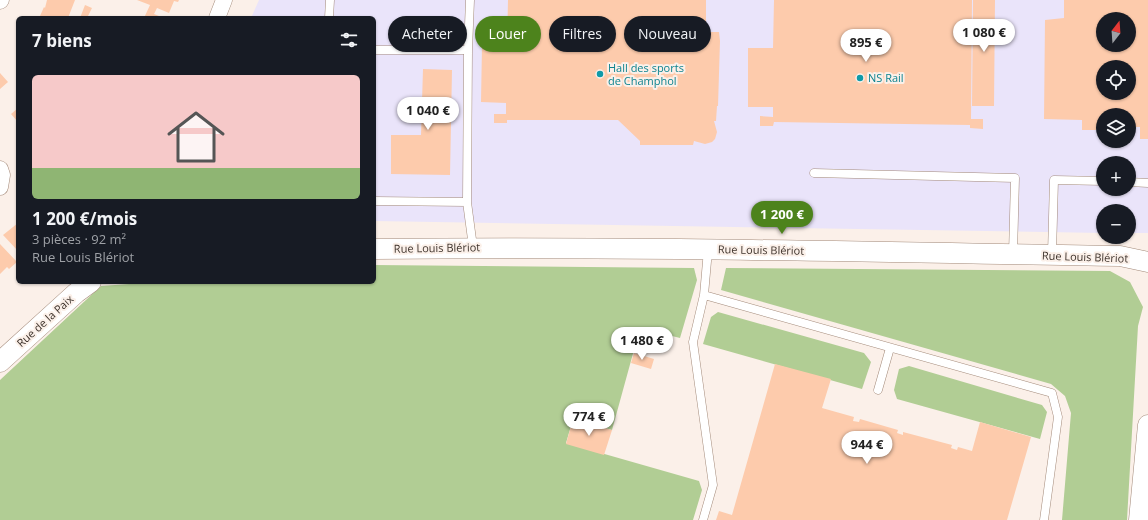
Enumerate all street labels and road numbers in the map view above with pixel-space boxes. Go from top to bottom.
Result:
street label: Rue Louis Blériot [394,239,480,256]
street label: Rue Louis Blériot [718,241,804,258]
street label: Rue Louis Blériot [1042,247,1129,266]
street label: Rue de la Paix [13,291,76,350]

